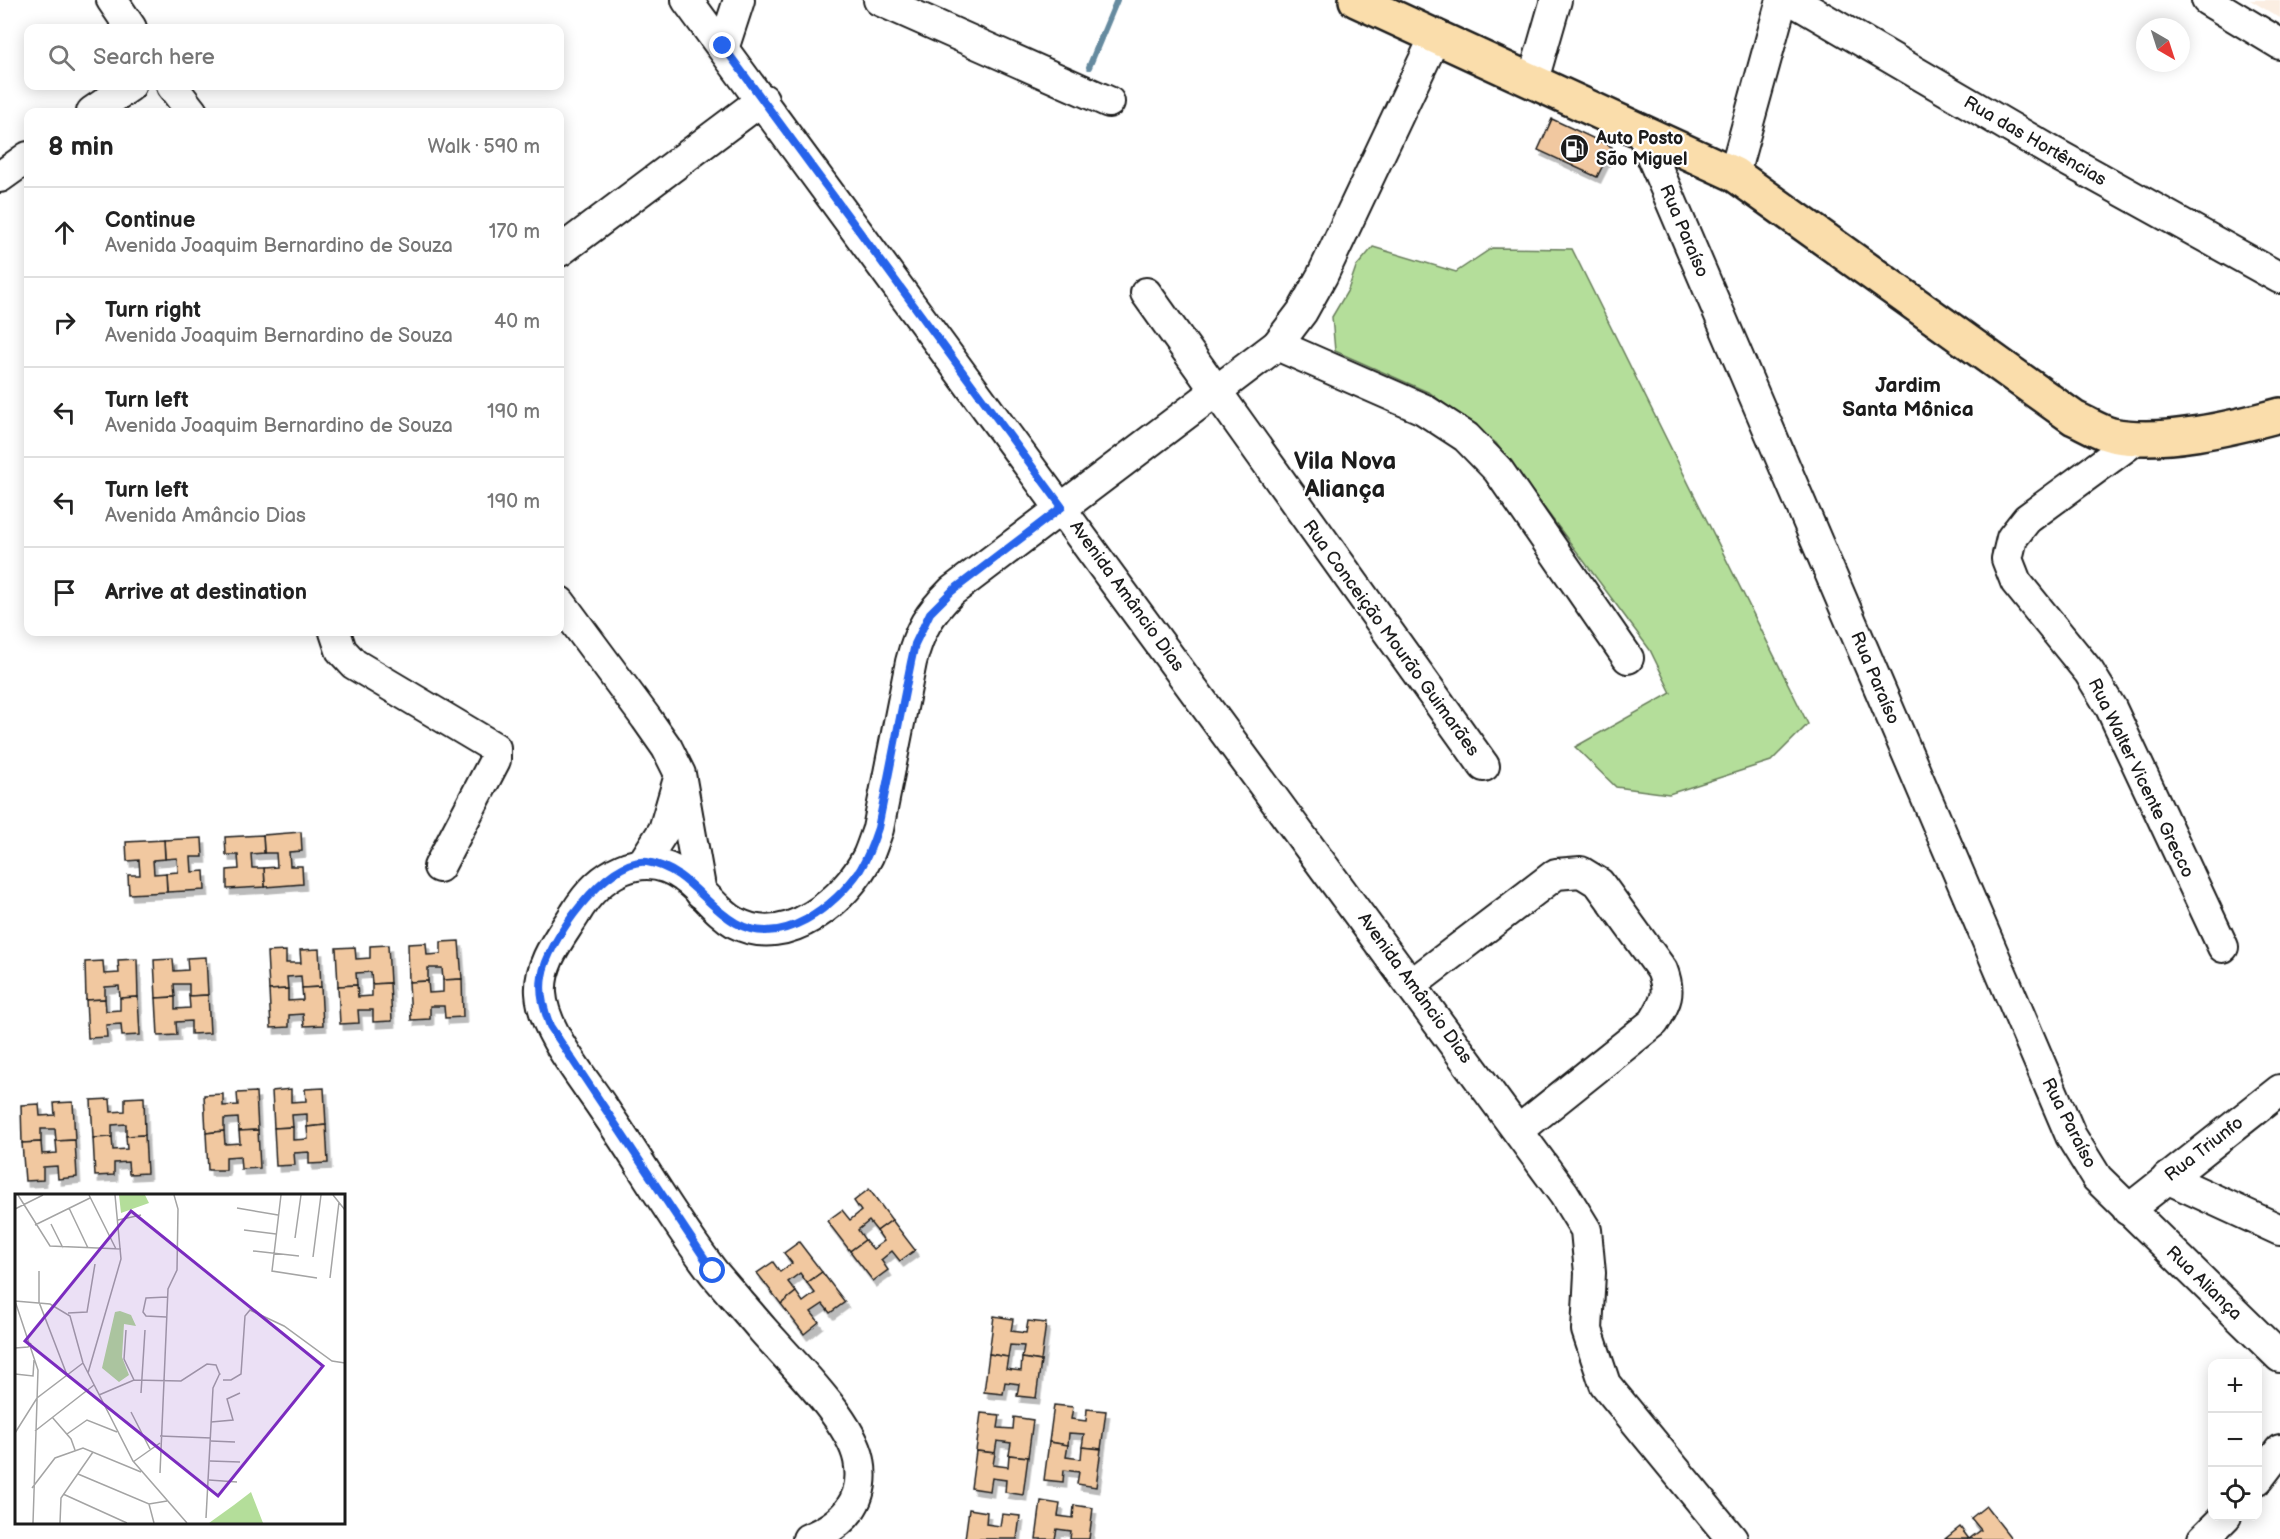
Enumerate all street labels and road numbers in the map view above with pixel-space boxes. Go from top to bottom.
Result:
street label: Rua das Hortências [1960,92,2110,190]
street label: Rua Paraíso [1655,182,1713,280]
street label: Rua Conceição Mourão Guimarães [1298,516,1484,760]
street label: Avenida Amâncio Dias [1065,517,1189,675]
street label: Rua Paraíso [1846,629,1904,727]
street label: Rua Walter Vicente Grecco [2084,675,2198,881]
street label: Avenida Amâncio Dias [1353,909,1477,1067]
street label: Rua Paraíso [2037,1074,2101,1172]
street label: Rua Triunfo [2161,1112,2247,1186]
street label: Rua Aliança [2162,1242,2246,1324]

